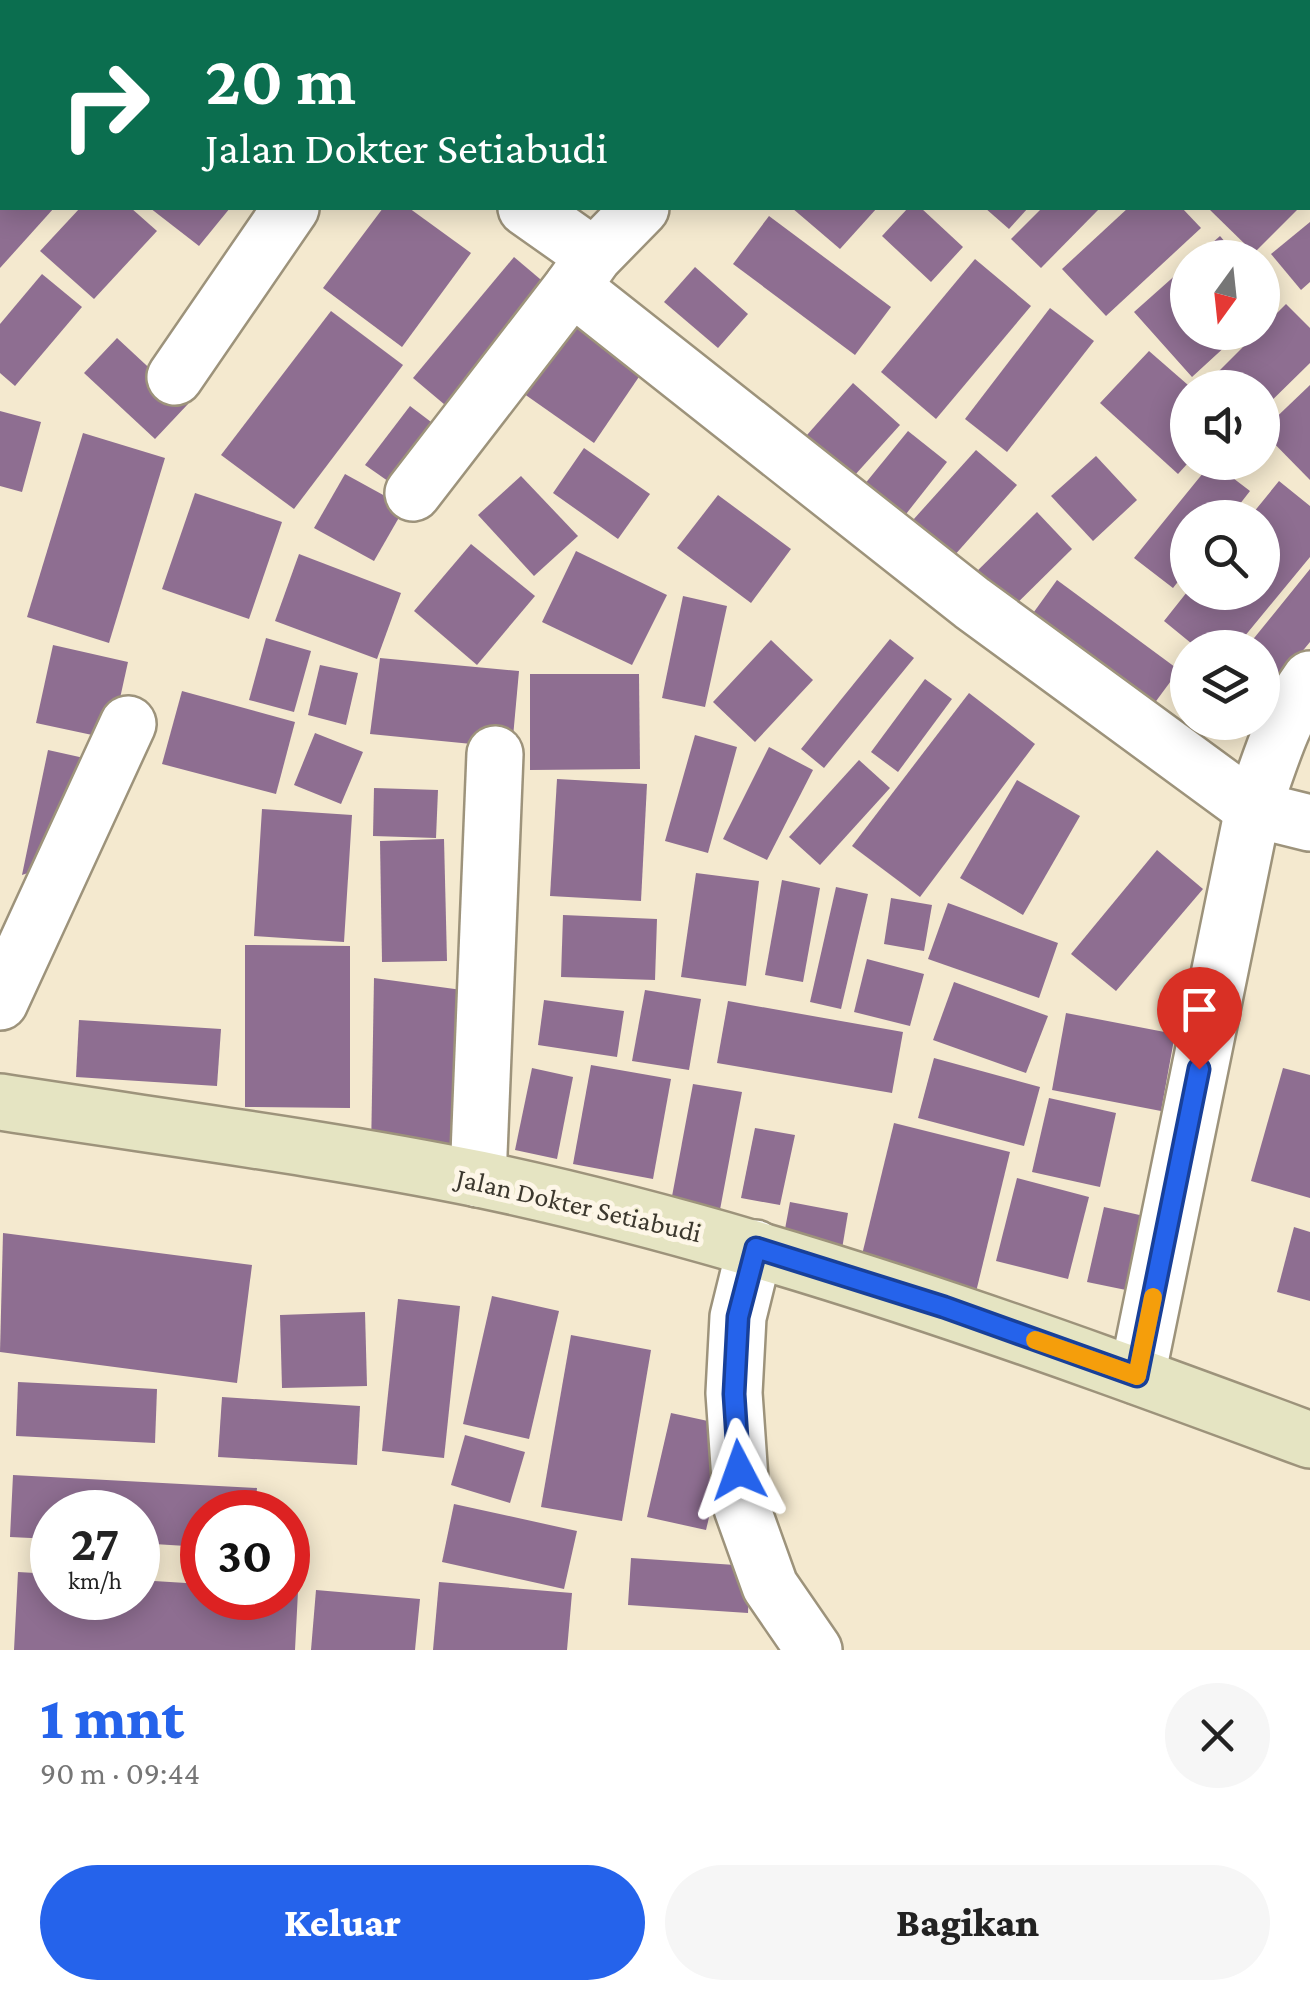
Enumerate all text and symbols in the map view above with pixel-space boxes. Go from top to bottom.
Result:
icon: right [40,40,170,170]
text: 20 m [205,41,356,119]
text: Jalan Dokter Setiabudi [205,123,608,173]
north arrow [1170,240,1280,350]
map controls [1170,240,1280,740]
button: sound [1170,370,1280,480]
button: search [1170,500,1280,610]
button: layers [1170,630,1280,740]
pin [1157,967,1242,1070]
icon: arrive [1172,982,1227,1037]
street label: Jalan Dokter Setiabudi [450,1161,705,1248]
position arrow [687,1418,791,1522]
speed limit sign: 30 [180,1490,310,1620]
text: 27 [71,1515,119,1571]
text: km/h [68,1567,122,1594]
button: close [1165,1683,1270,1788]
text: 1 mnt [40,1684,184,1751]
text: 90 m · 09:44 [40,1755,200,1791]
button: Keluar [40,1865,645,1980]
button: Bagikan [665,1865,1270,1980]

